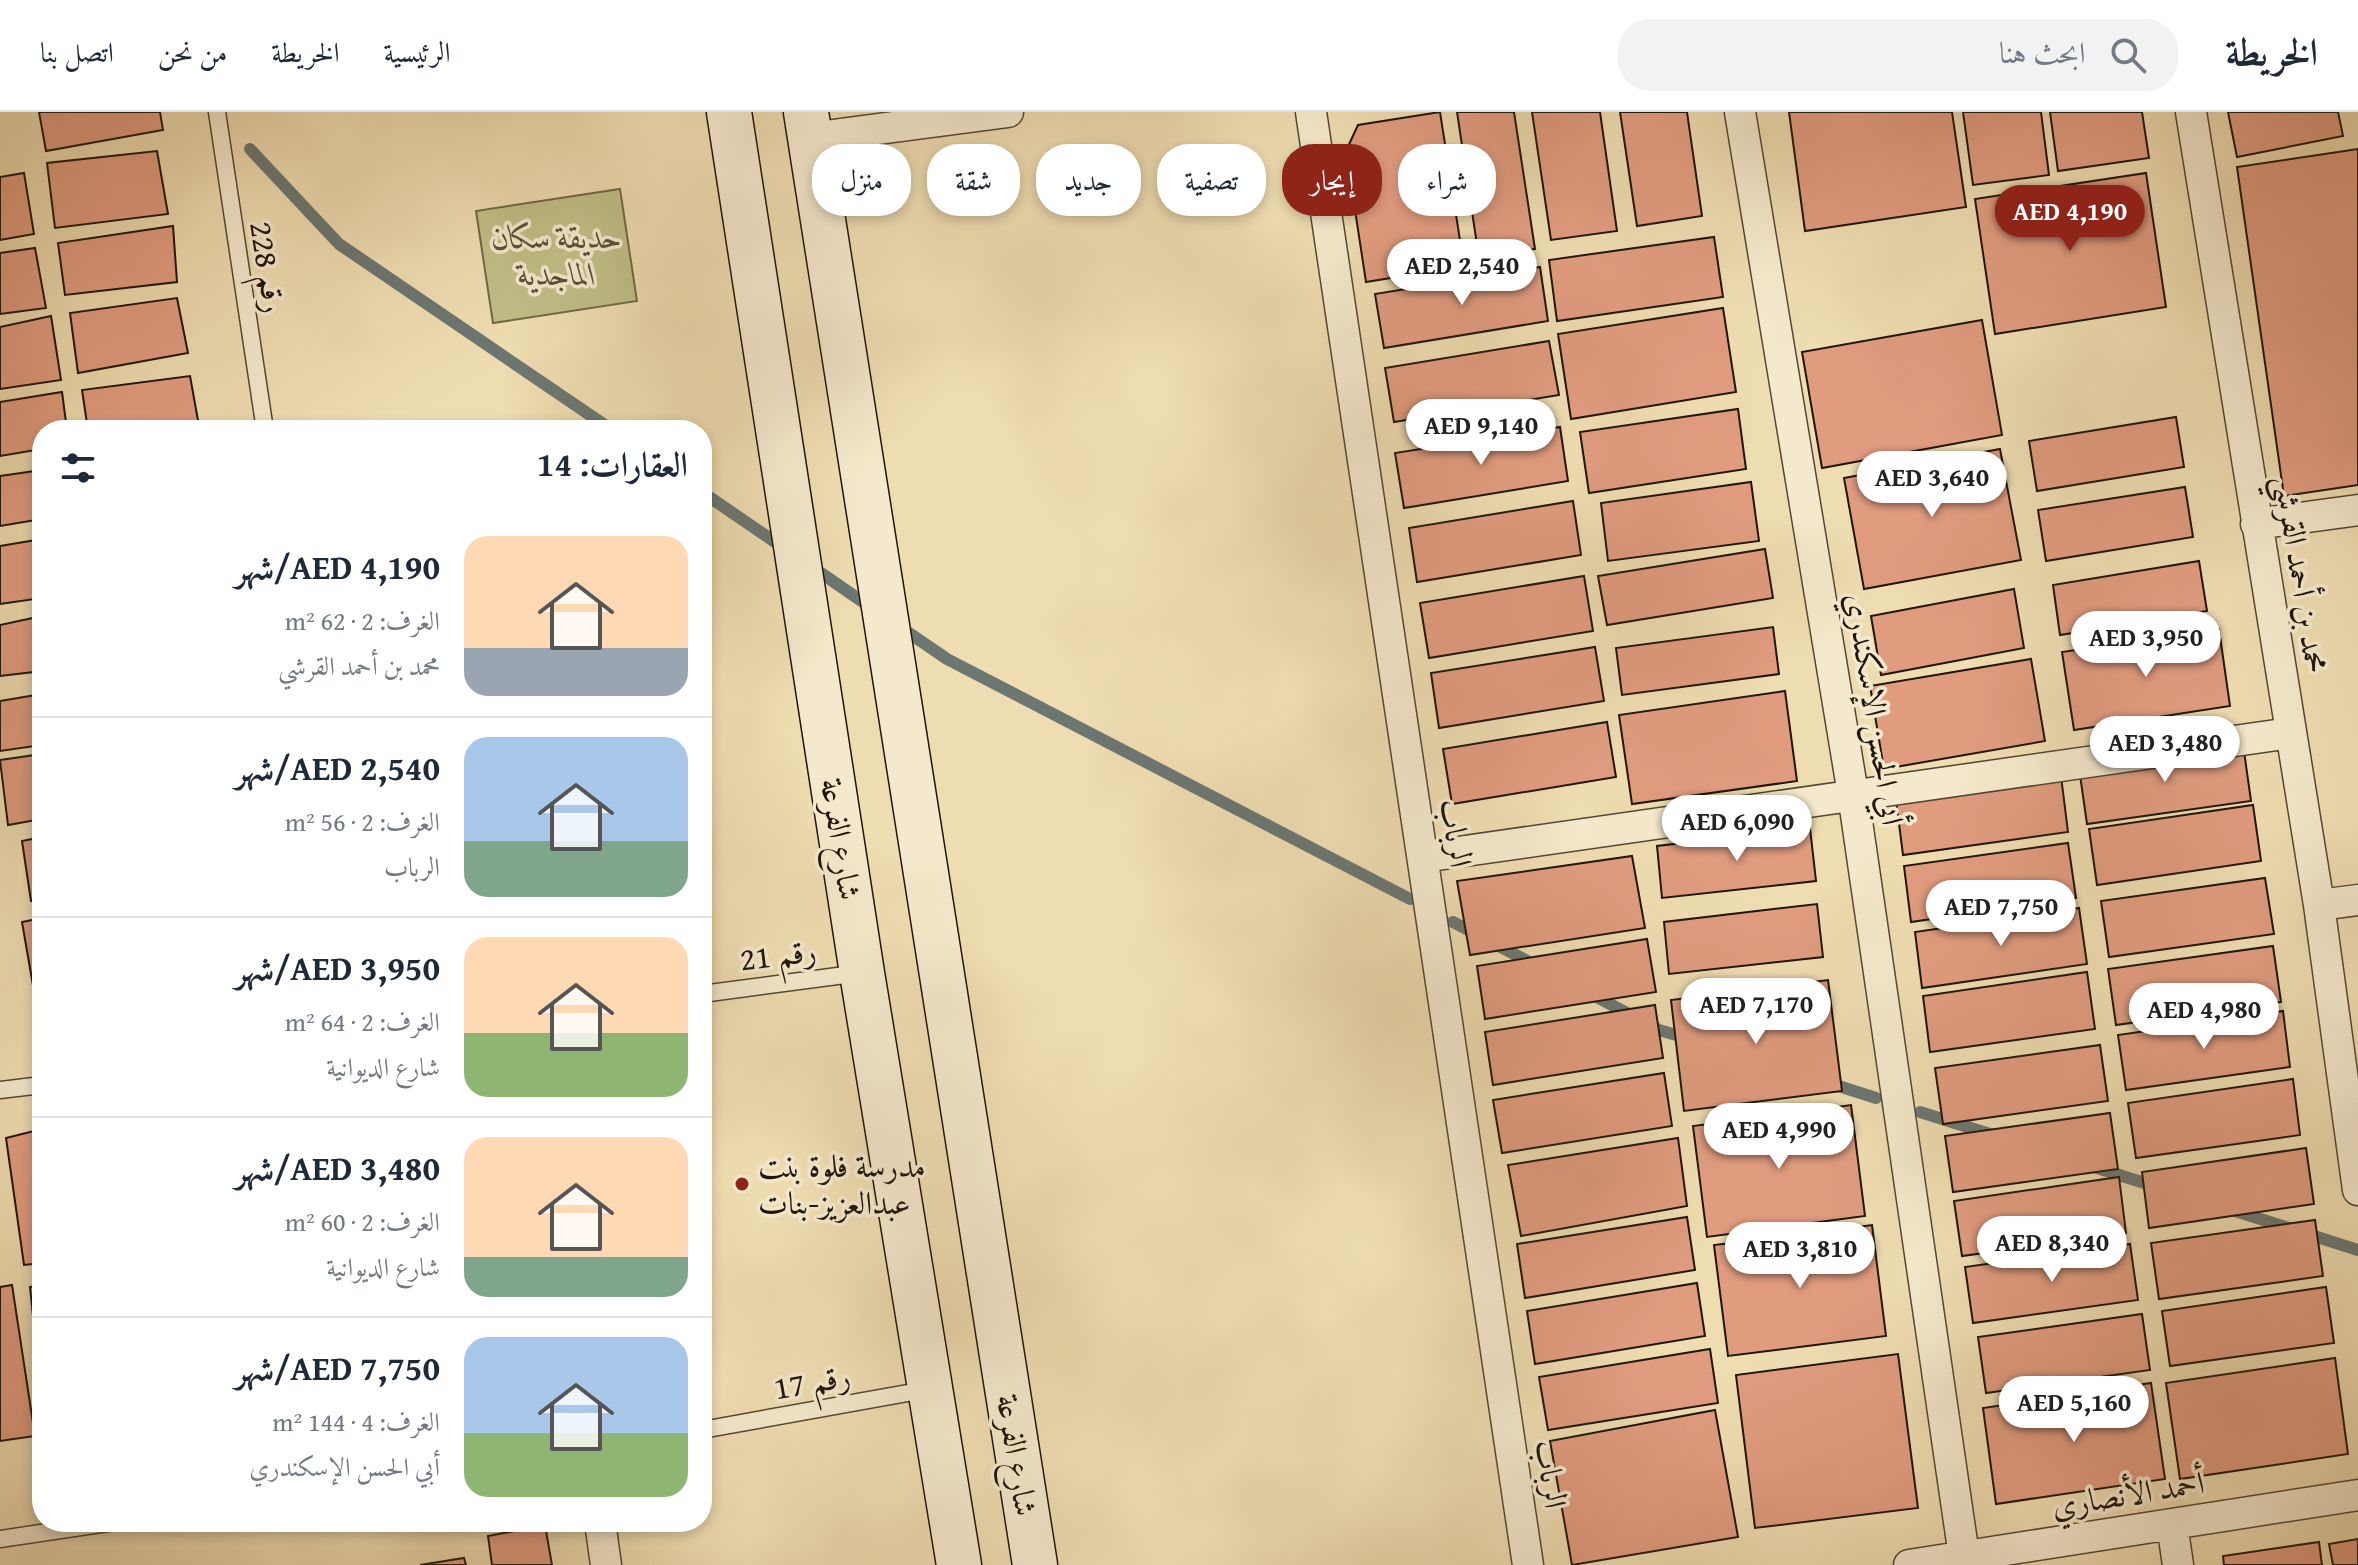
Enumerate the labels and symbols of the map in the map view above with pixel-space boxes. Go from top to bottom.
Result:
pin: AED 4,190 [1978,185,2162,253]
park label: حديقة سكان الماجدية [492,213,622,297]
street label: رقم 228 [231,218,299,317]
pin: AED 2,540 [1370,239,1554,307]
pin: AED 9,140 [1389,399,1573,467]
pin: AED 3,640 [1840,451,2024,519]
street label: محمد بن أحمد القرشي [2256,472,2340,677]
street label: أبي الحسن الإسكندري [1831,589,1917,829]
pin: AED 3,950 [2054,611,2238,679]
pin: AED 3,480 [2073,716,2257,784]
street label: شارع الفرعة [805,775,874,904]
street label: الرباب [1428,795,1485,871]
pin: AED 6,090 [1645,795,1829,863]
pin: AED 7,750 [1909,880,2093,948]
street label: رقم 21 [737,927,820,989]
pin: AED 7,170 [1664,978,1848,1046]
pin: AED 4,980 [2112,983,2296,1051]
pin: AED 4,990 [1687,1103,1871,1171]
place label: مدرسة فلوة بنت عبدالعزيز-بنات [758,1142,926,1226]
marker: مدرسة فلوة بنت عبدالعزيز-بنات [733,1175,751,1193]
pin: AED 8,340 [1960,1216,2144,1284]
pin: AED 3,810 [1708,1222,1892,1290]
street label: رقم 17 [770,1352,855,1418]
pin: AED 5,160 [1982,1376,2166,1444]
street label: شارع الفرعة [981,1391,1050,1520]
street label: الرباب [1523,1437,1580,1511]
street label: أحمد الأنصاري [2048,1458,2209,1531]

